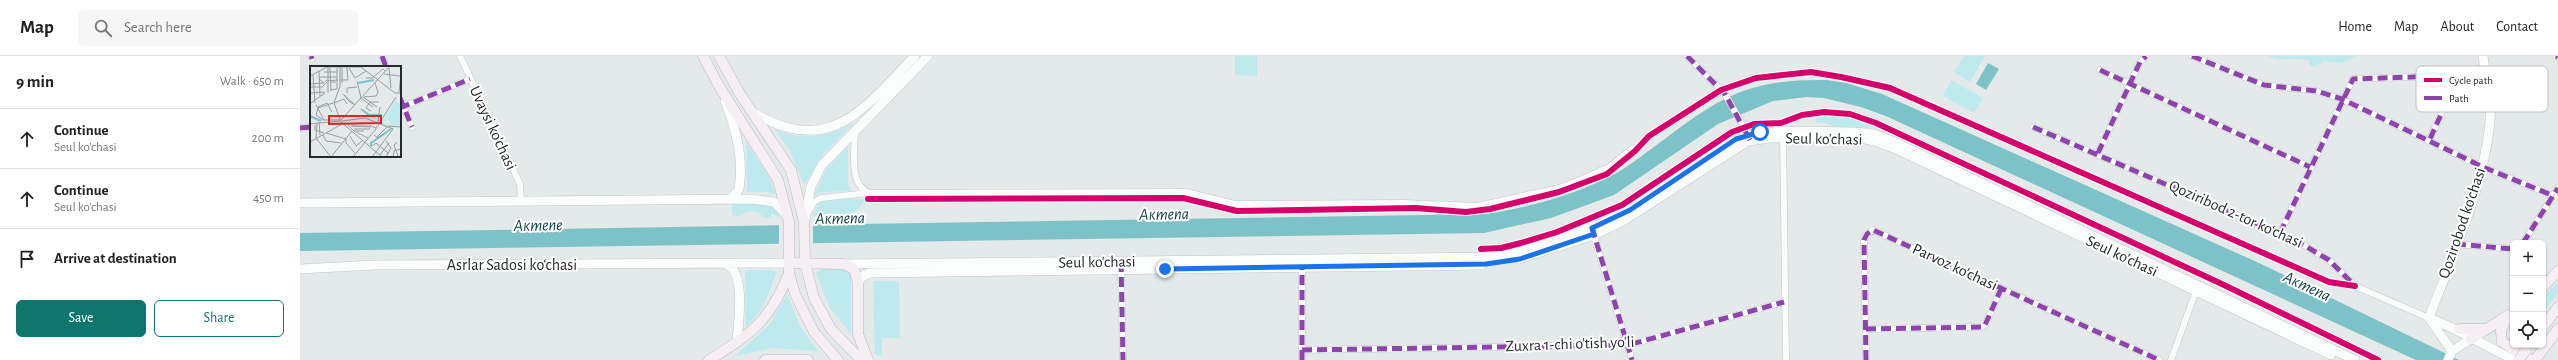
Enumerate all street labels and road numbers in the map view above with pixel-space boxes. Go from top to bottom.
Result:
street label: Uvaysi ko'chasi [466,83,519,173]
street label: Seul ko'chasi [1785,130,1863,148]
street label: Qozirobod ko'chasi [2436,166,2489,281]
street label: Qoziribod 2-tor ko‘chasi [2166,177,2305,252]
street label: Seul ko'chasi [2084,232,2160,280]
street label: Parvoz ko'chasi [1910,240,2000,294]
street label: Seul ko'chasi [1058,253,1136,271]
street label: Asrlar Sadosi ko‘chasi [447,257,577,273]
street label: Zuxra 1-chi o'tish yo'li [1505,334,1635,355]

